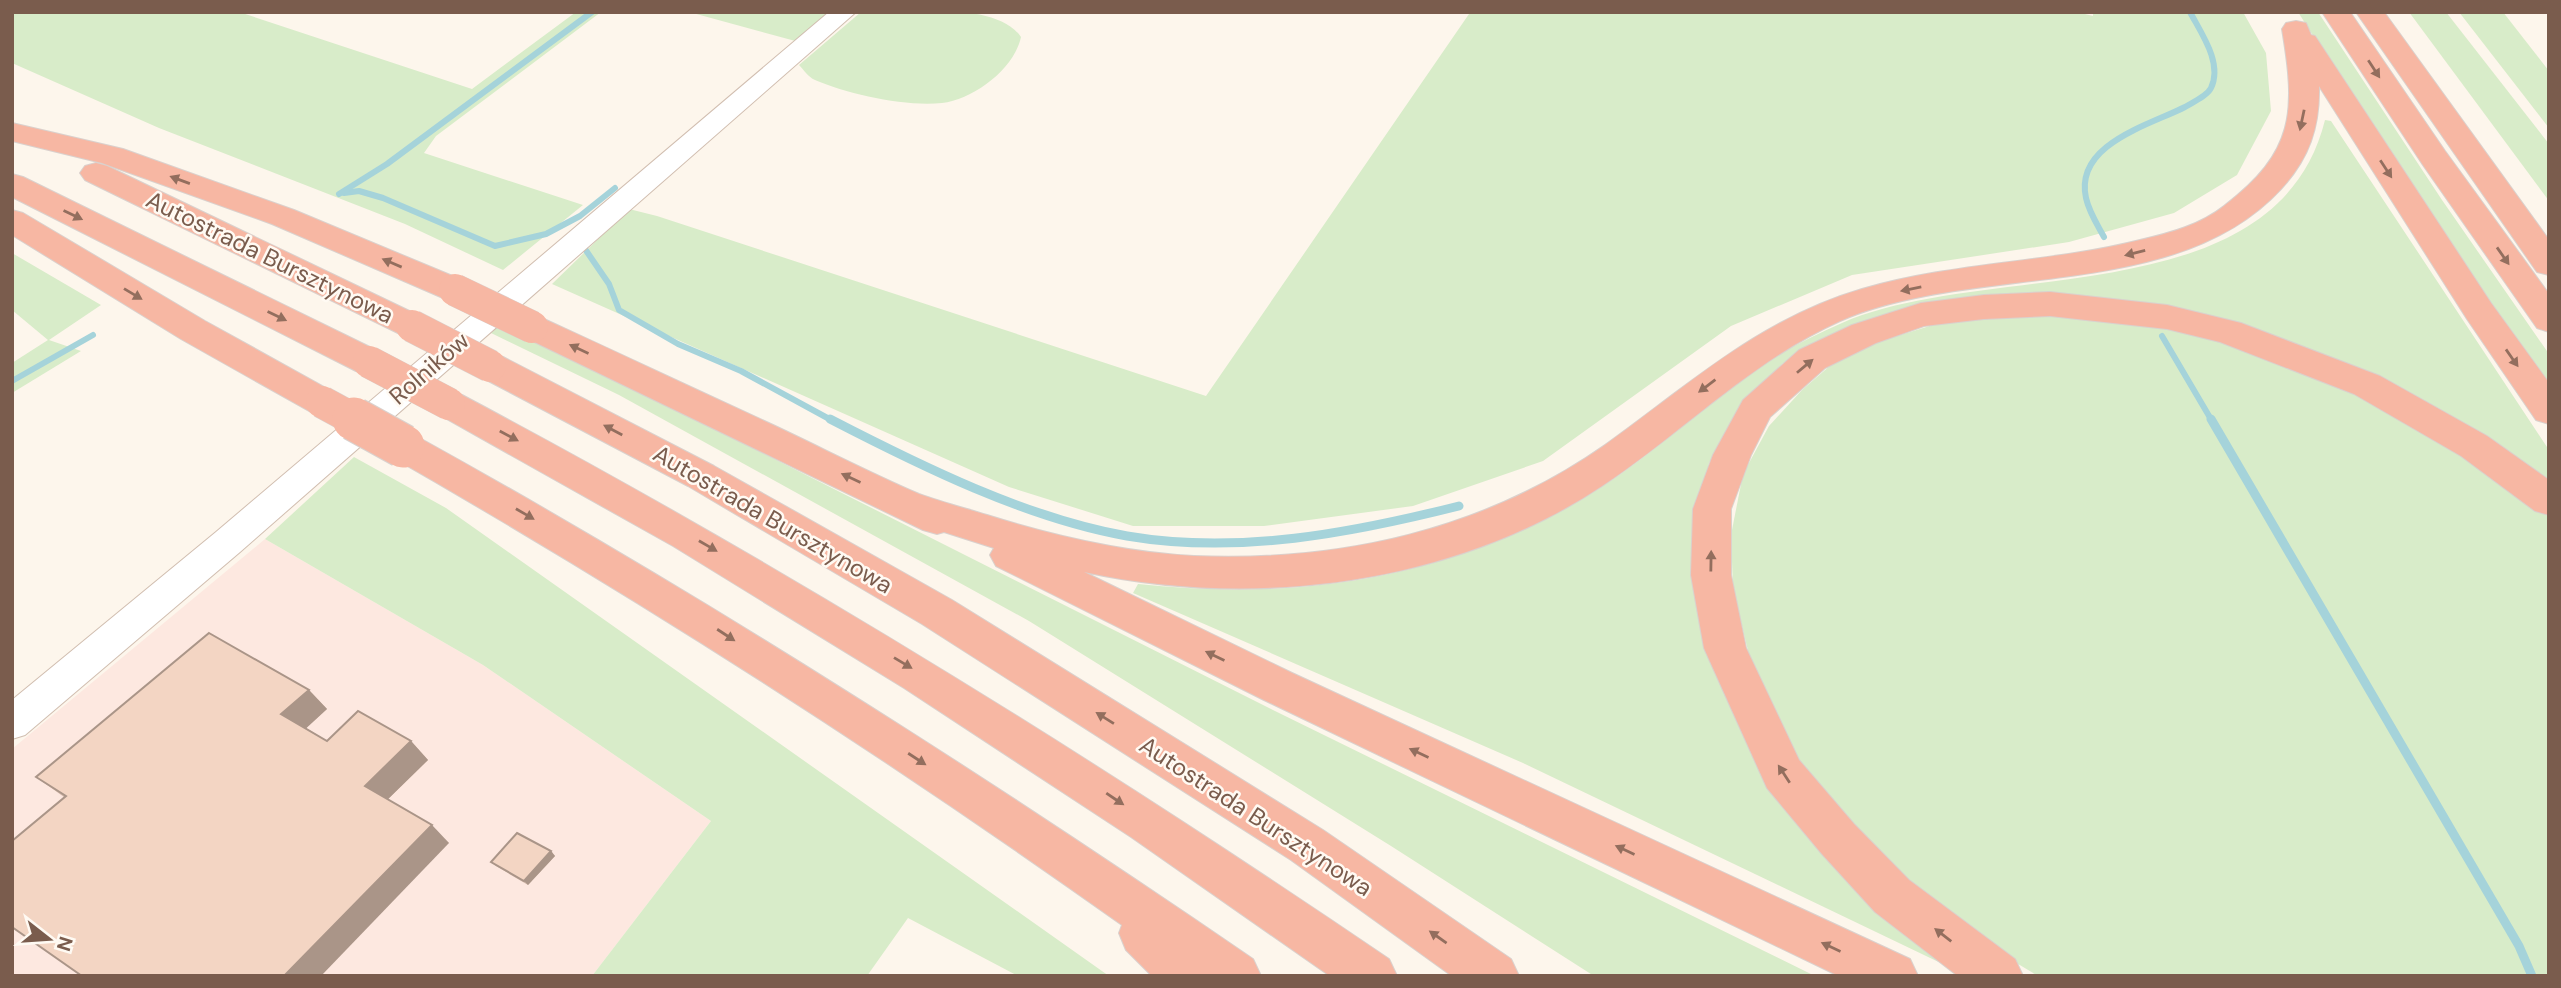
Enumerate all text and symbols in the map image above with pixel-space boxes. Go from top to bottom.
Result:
one-way arrow [2367,60,2381,78]
one-way arrow [2297,109,2308,131]
one-way arrow [2379,159,2392,179]
one-way arrow [170,174,191,185]
street label: Autostrada Bursztynowa [141,184,399,330]
one-way arrow [63,209,83,220]
one-way arrow [2496,247,2510,265]
one-way arrow [2124,248,2146,259]
one-way arrow [381,258,402,269]
one-way arrow [1900,284,1922,295]
one-way arrow [124,287,143,300]
one-way arrow [267,310,287,322]
street label: Rolników [383,325,475,411]
one-way arrow [569,344,589,355]
one-way arrow [2505,349,2519,367]
one-way arrow [1797,359,1814,374]
one-way arrow [1698,379,1716,393]
one-way arrow [603,424,623,435]
one-way arrow [499,430,519,442]
street label: Autostrada Bursztynowa [648,438,898,600]
one-way arrow [841,472,861,484]
one-way arrow [515,508,534,521]
one-way arrow [698,540,717,552]
one-way arrow [1705,550,1717,572]
one-way arrow [716,629,736,642]
one-way arrow [1205,651,1225,662]
one-way arrow [893,657,912,669]
one-way arrow [1095,711,1114,724]
street label: Autostrada Bursztynowa [1134,729,1378,903]
one-way arrow [1409,747,1429,759]
one-way arrow [907,753,926,766]
one-way arrow [1778,764,1791,783]
one-way arrow [1106,792,1124,806]
one-way arrow [1615,844,1635,856]
north arrow [14,904,84,974]
one-way arrow [1934,928,1952,943]
one-way arrow [1429,930,1447,944]
text: N [51,934,79,954]
one-way arrow [1821,941,1841,952]

